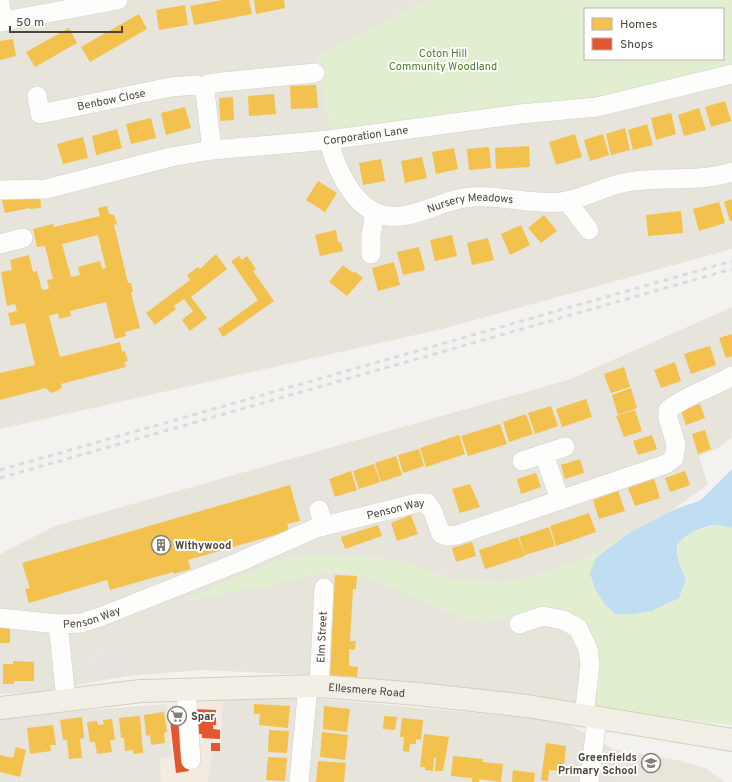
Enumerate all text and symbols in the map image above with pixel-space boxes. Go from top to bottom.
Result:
scale bar [10,8,122,34]
legend [584,8,724,60]
text: 50 m [16,15,44,31]
text: Homes [620,17,657,33]
text: Shops [620,37,653,53]
park label: Coton Hill Community Woodland [389,47,497,74]
street label: Benbow Close [76,86,147,114]
street label: Corporation Lane [323,123,409,148]
street label: Nursery Meadows [425,191,514,217]
street label: Penson Way [365,497,425,523]
building icon: Withywood [150,534,172,556]
place label: Withywood [175,539,231,553]
street label: Penson Way [63,603,123,632]
street label: Elm Street [314,611,331,663]
street label: Ellesmere Road [328,681,406,701]
supermarket icon: Spar [166,705,188,727]
place label: Spar [191,710,215,724]
place label: Greenfields Primary School [558,751,637,778]
school or university icon: Greenfields Primary School [640,752,662,774]

